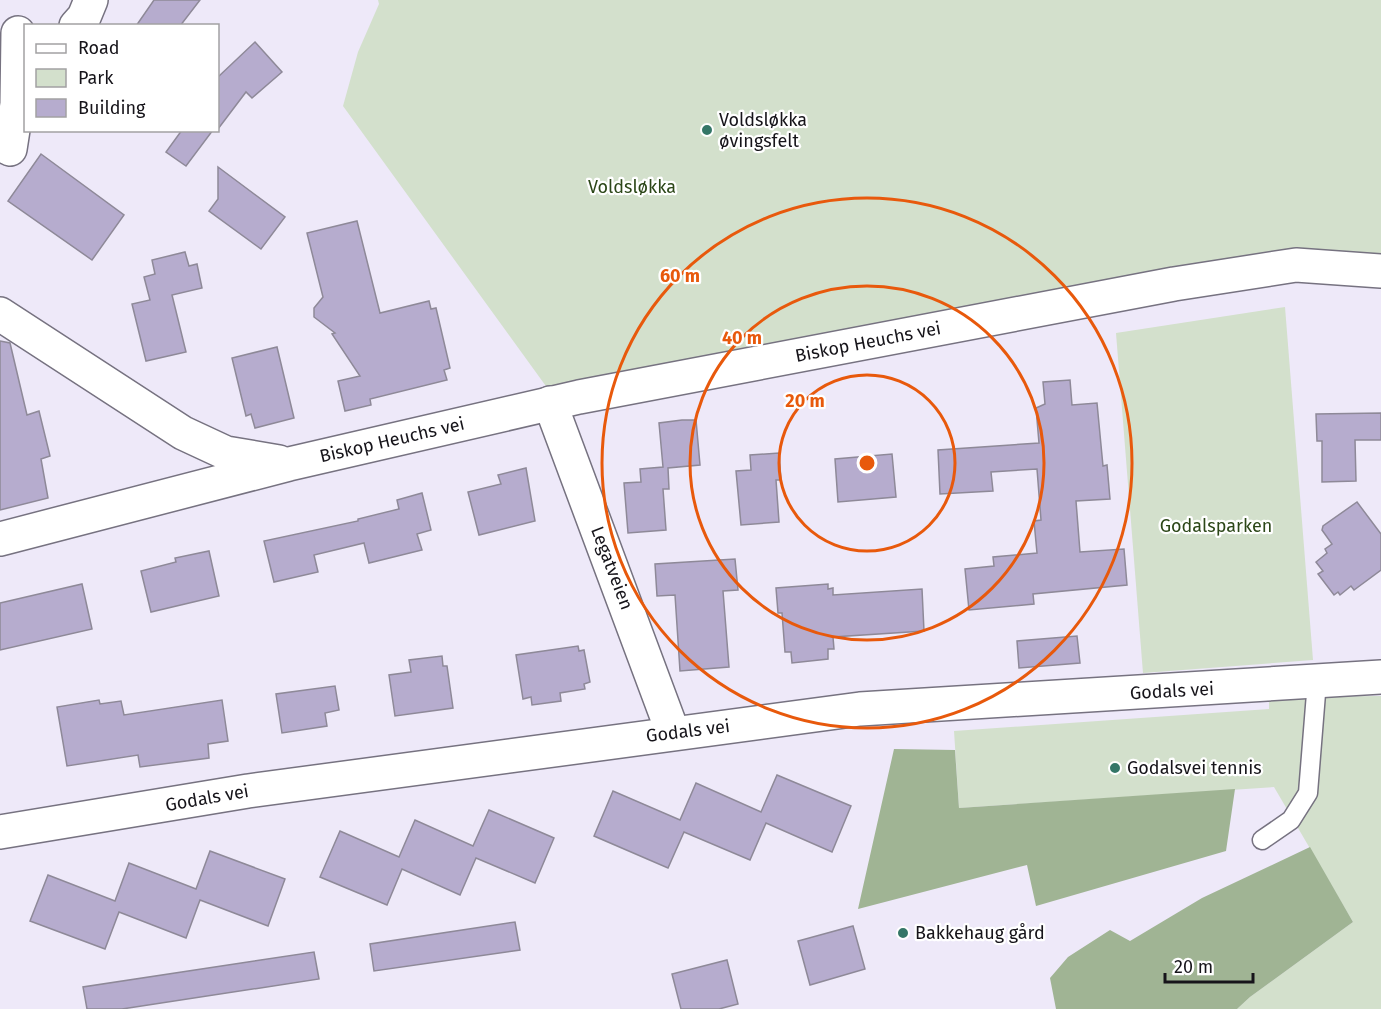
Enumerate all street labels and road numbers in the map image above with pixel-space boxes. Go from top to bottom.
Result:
street label: Biskop Heuchs vei [793,317,943,367]
street label: Biskop Heuchs vei [317,413,467,467]
street label: Legatveien [586,523,638,613]
street label: Godals vei [1129,678,1215,704]
street label: Godals vei [645,715,731,747]
street label: Godals vei [164,780,250,816]

